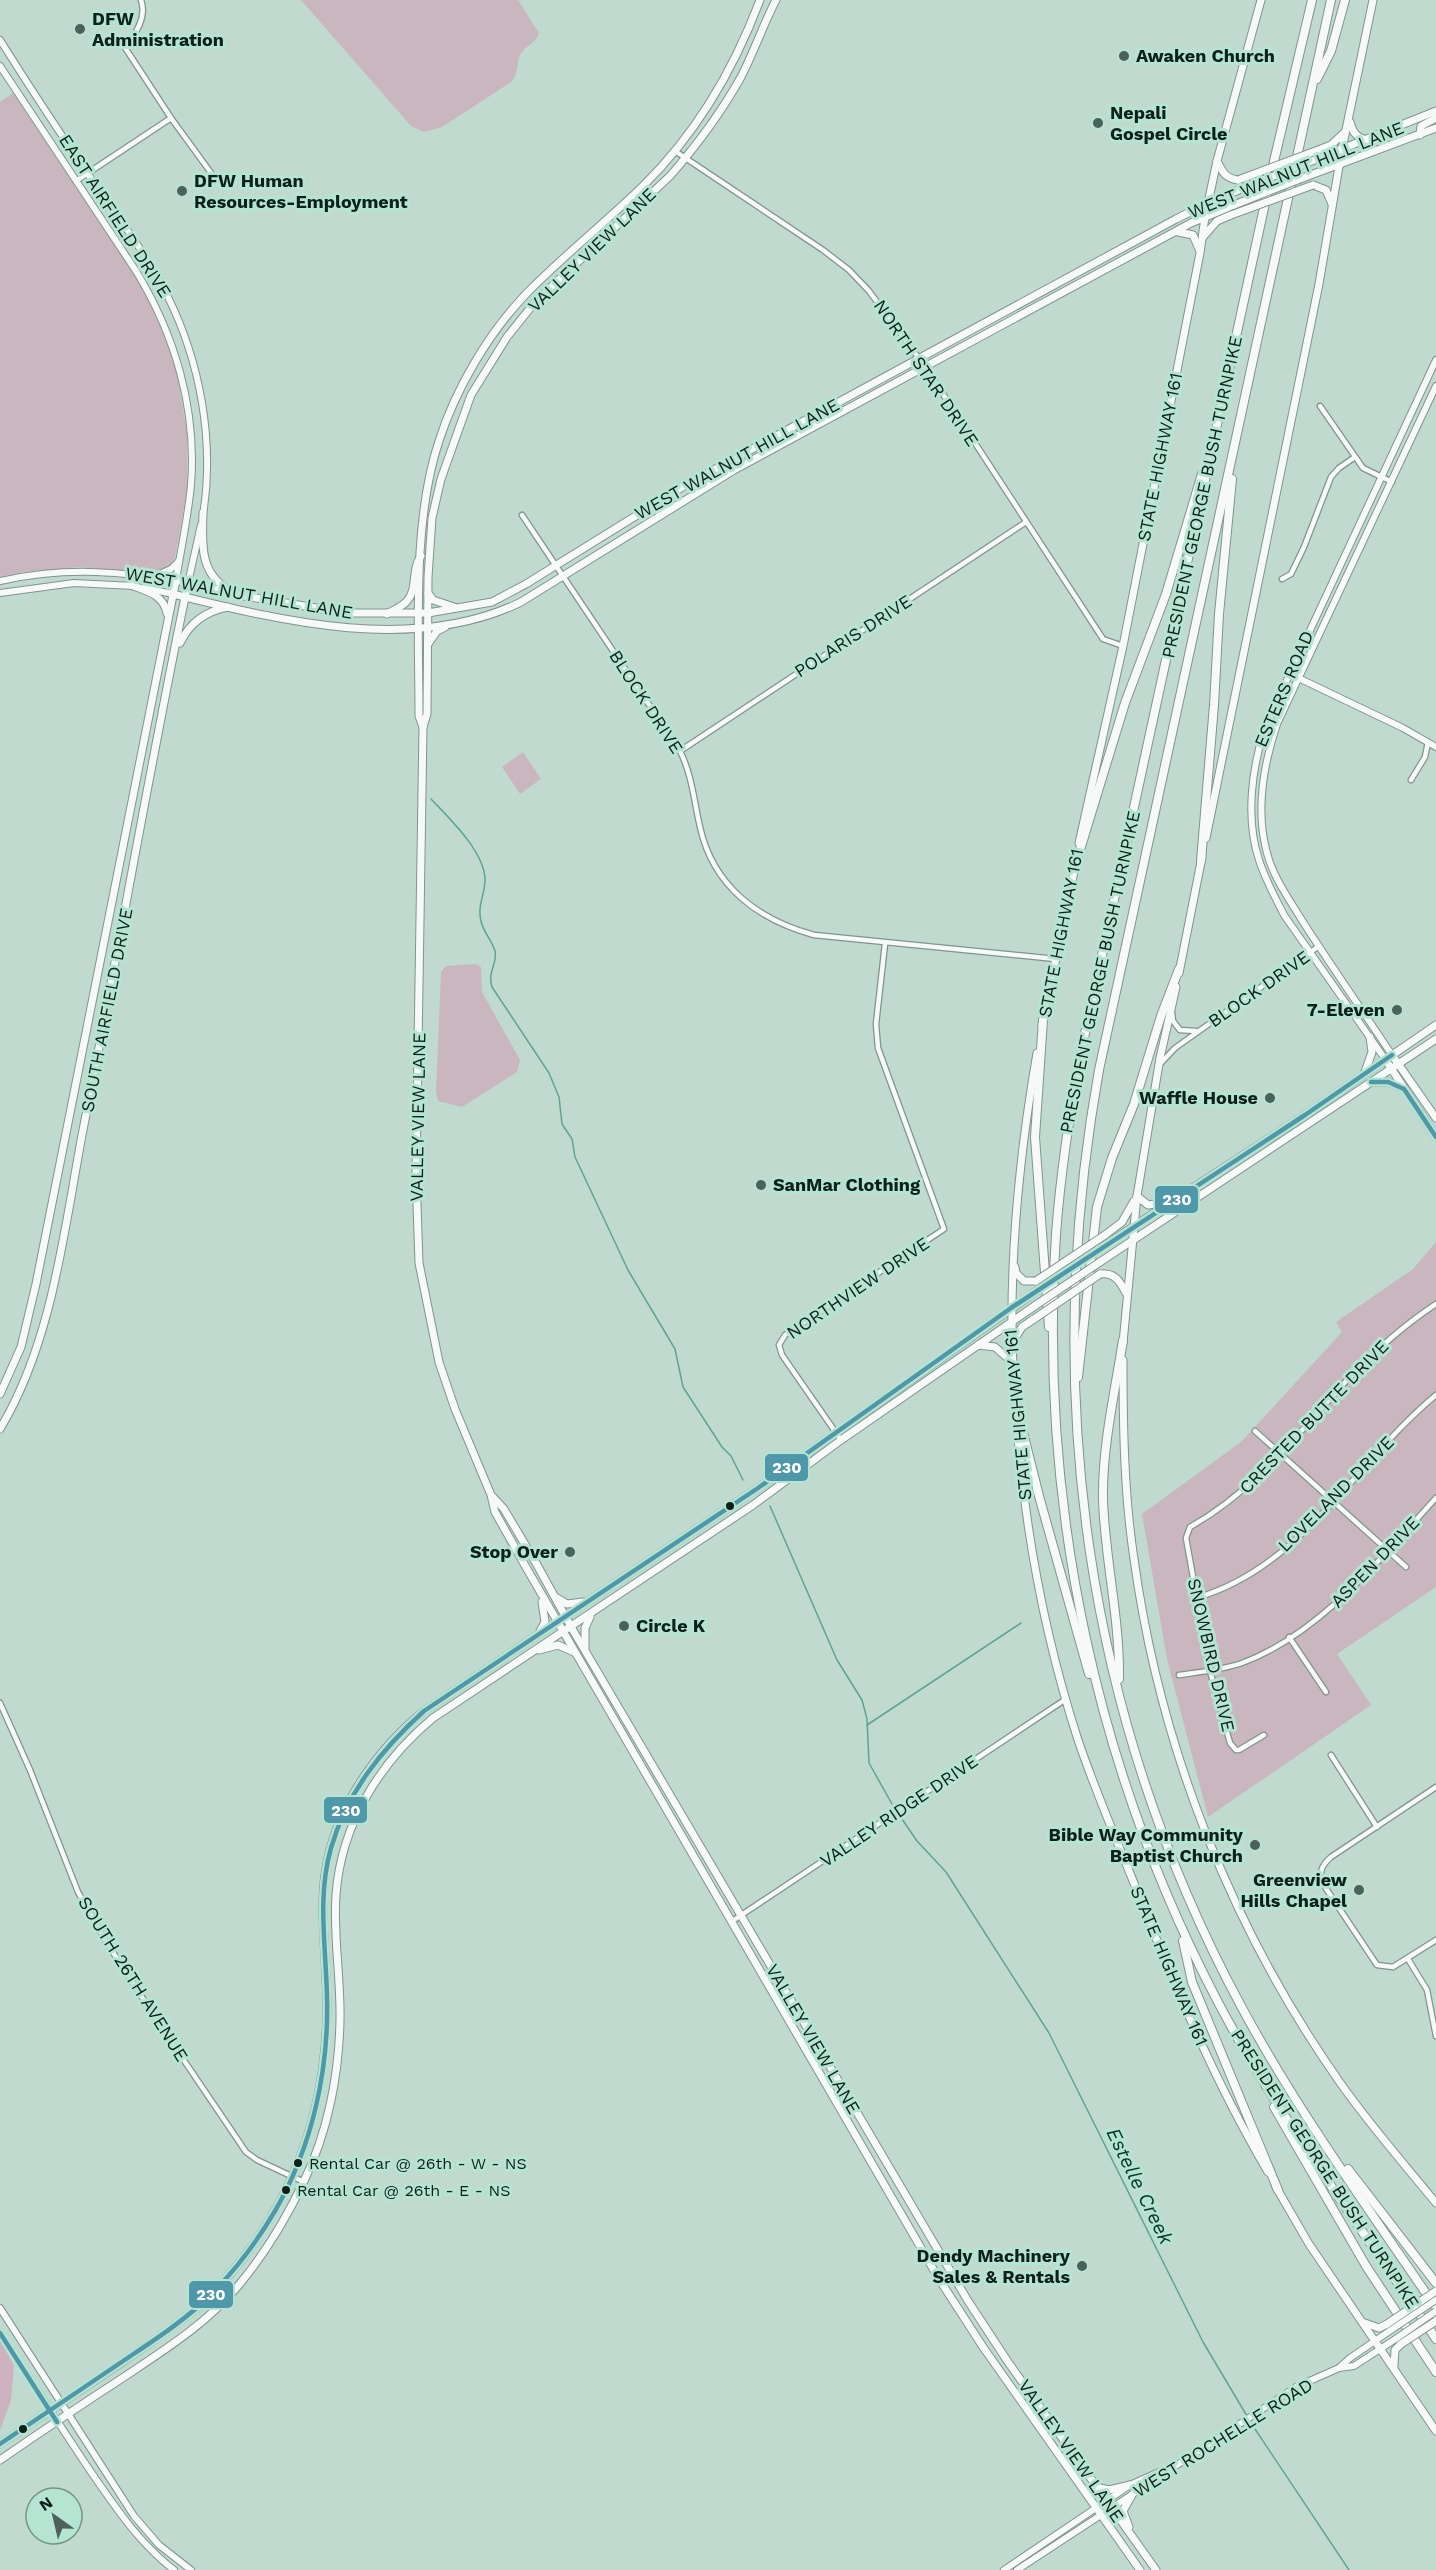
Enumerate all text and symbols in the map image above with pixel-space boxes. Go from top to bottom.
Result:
place label: DFW Administration [92,8,224,50]
marker: DFW Administration [73,22,87,36]
place label: Awaken Church [1136,45,1275,66]
marker: Awaken Church [1117,49,1131,63]
place label: Nepali Gospel Circle [1110,102,1228,144]
marker: Nepali Gospel Circle [1091,116,1105,130]
street label: WEST WALNUT HILL LANE [1185,117,1407,222]
street label: EAST AIRFIELD DRIVE [55,130,176,301]
place label: DFW Human Resources-Employment [194,170,408,212]
street label: VALLEY VIEW LANE [523,183,660,316]
marker: DFW Human Resources-Employment [175,184,189,198]
street label: NORTH STAR DRIVE [870,295,983,450]
street label: PRESIDENT GEORGE BUSH TURNPIKE [1157,334,1246,660]
street label: STATE HIGHWAY 161 [1133,371,1186,543]
street label: WEST WALNUT HILL LANE [631,393,843,524]
street label: WEST WALNUT HILL LANE [124,562,354,623]
street label: POLARIS DRIVE [790,590,915,681]
street label: ESTERS ROAD [1250,628,1317,750]
street label: BLOCK DRIVE [605,646,688,757]
street label: PRESIDENT GEORGE BUSH TURNPIKE [1055,809,1144,1135]
street label: STATE HIGHWAY 161 [1034,847,1087,1019]
street label: SOUTH AIRFIELD DRIVE [76,906,137,1114]
street label: BLOCK DRIVE [1204,946,1314,1031]
place label: 7-Eleven [1307,999,1385,1020]
marker: 7-Eleven [1390,1003,1404,1017]
street label: VALLEY VIEW LANE [406,1032,429,1202]
place label: Waffle House [1139,1087,1258,1108]
marker: Waffle House [1263,1091,1277,1105]
place label: SanMar Clothing [773,1174,921,1195]
marker: SanMar Clothing [754,1178,768,1192]
line badge: 230 [1154,1185,1199,1214]
text: 230 [1162,1190,1192,1209]
street label: NORTHVIEW DRIVE [783,1232,933,1343]
street label: STATE HIGHWAY 161 [1000,1329,1035,1501]
street label: CRESTED BUTTE DRIVE [1235,1335,1393,1498]
street label: LOVELAND DRIVE [1273,1431,1398,1556]
line badge: 230 [764,1453,809,1482]
text: 230 [772,1458,802,1477]
unlabelled marker [724,1500,736,1512]
street label: ASPEN DRIVE [1326,1512,1423,1612]
place label: Stop Over [470,1541,558,1562]
marker: Stop Over [563,1545,577,1559]
street label: SNOWBIRD DRIVE [1184,1576,1239,1734]
place label: Circle K [636,1615,706,1636]
marker: Circle K [617,1619,631,1633]
street label: VALLEY RIDGE DRIVE [816,1750,981,1871]
line badge: 230 [323,1796,368,1824]
text: 230 [331,1801,361,1820]
place label: Bible Way Community Baptist Church [1049,1824,1244,1866]
marker: Bible Way Community Baptist Church [1248,1838,1262,1852]
place label: Greenview Hills Chapel [1240,1869,1348,1911]
street label: STATE HIGHWAY 161 [1126,1883,1213,2049]
marker: Greenview Hills Chapel [1352,1883,1366,1897]
street label: SOUTH 26TH AVENUE [74,1892,193,2065]
street label: VALLEY VIEW LANE [762,1960,865,2117]
street label: PRESIDENT GEORGE BUSH TURNPIKE [1227,2025,1424,2312]
water label: Estelle Creek [1101,2124,1179,2249]
place label: Rental Car @ 26th - W - NS [309,2154,527,2173]
marker: Rental Car @ 26th - W - NS [292,2157,304,2169]
place label: Rental Car @ 26th - E - NS [297,2181,510,2200]
marker: Rental Car @ 26th - E - NS [280,2184,292,2196]
place label: Dendy Machinery Sales & Rentals [917,2245,1071,2287]
marker: Dendy Machinery Sales & Rentals [1075,2259,1089,2273]
line badge: 230 [188,2280,234,2309]
text: 230 [196,2285,226,2304]
street label: WEST ROCHELLE ROAD [1129,2374,1316,2501]
street label: VALLEY VIEW LANE [1014,2375,1129,2526]
unlabelled marker [17,2423,29,2435]
north arrow [24,2486,84,2546]
text: N [36,2493,56,2515]

